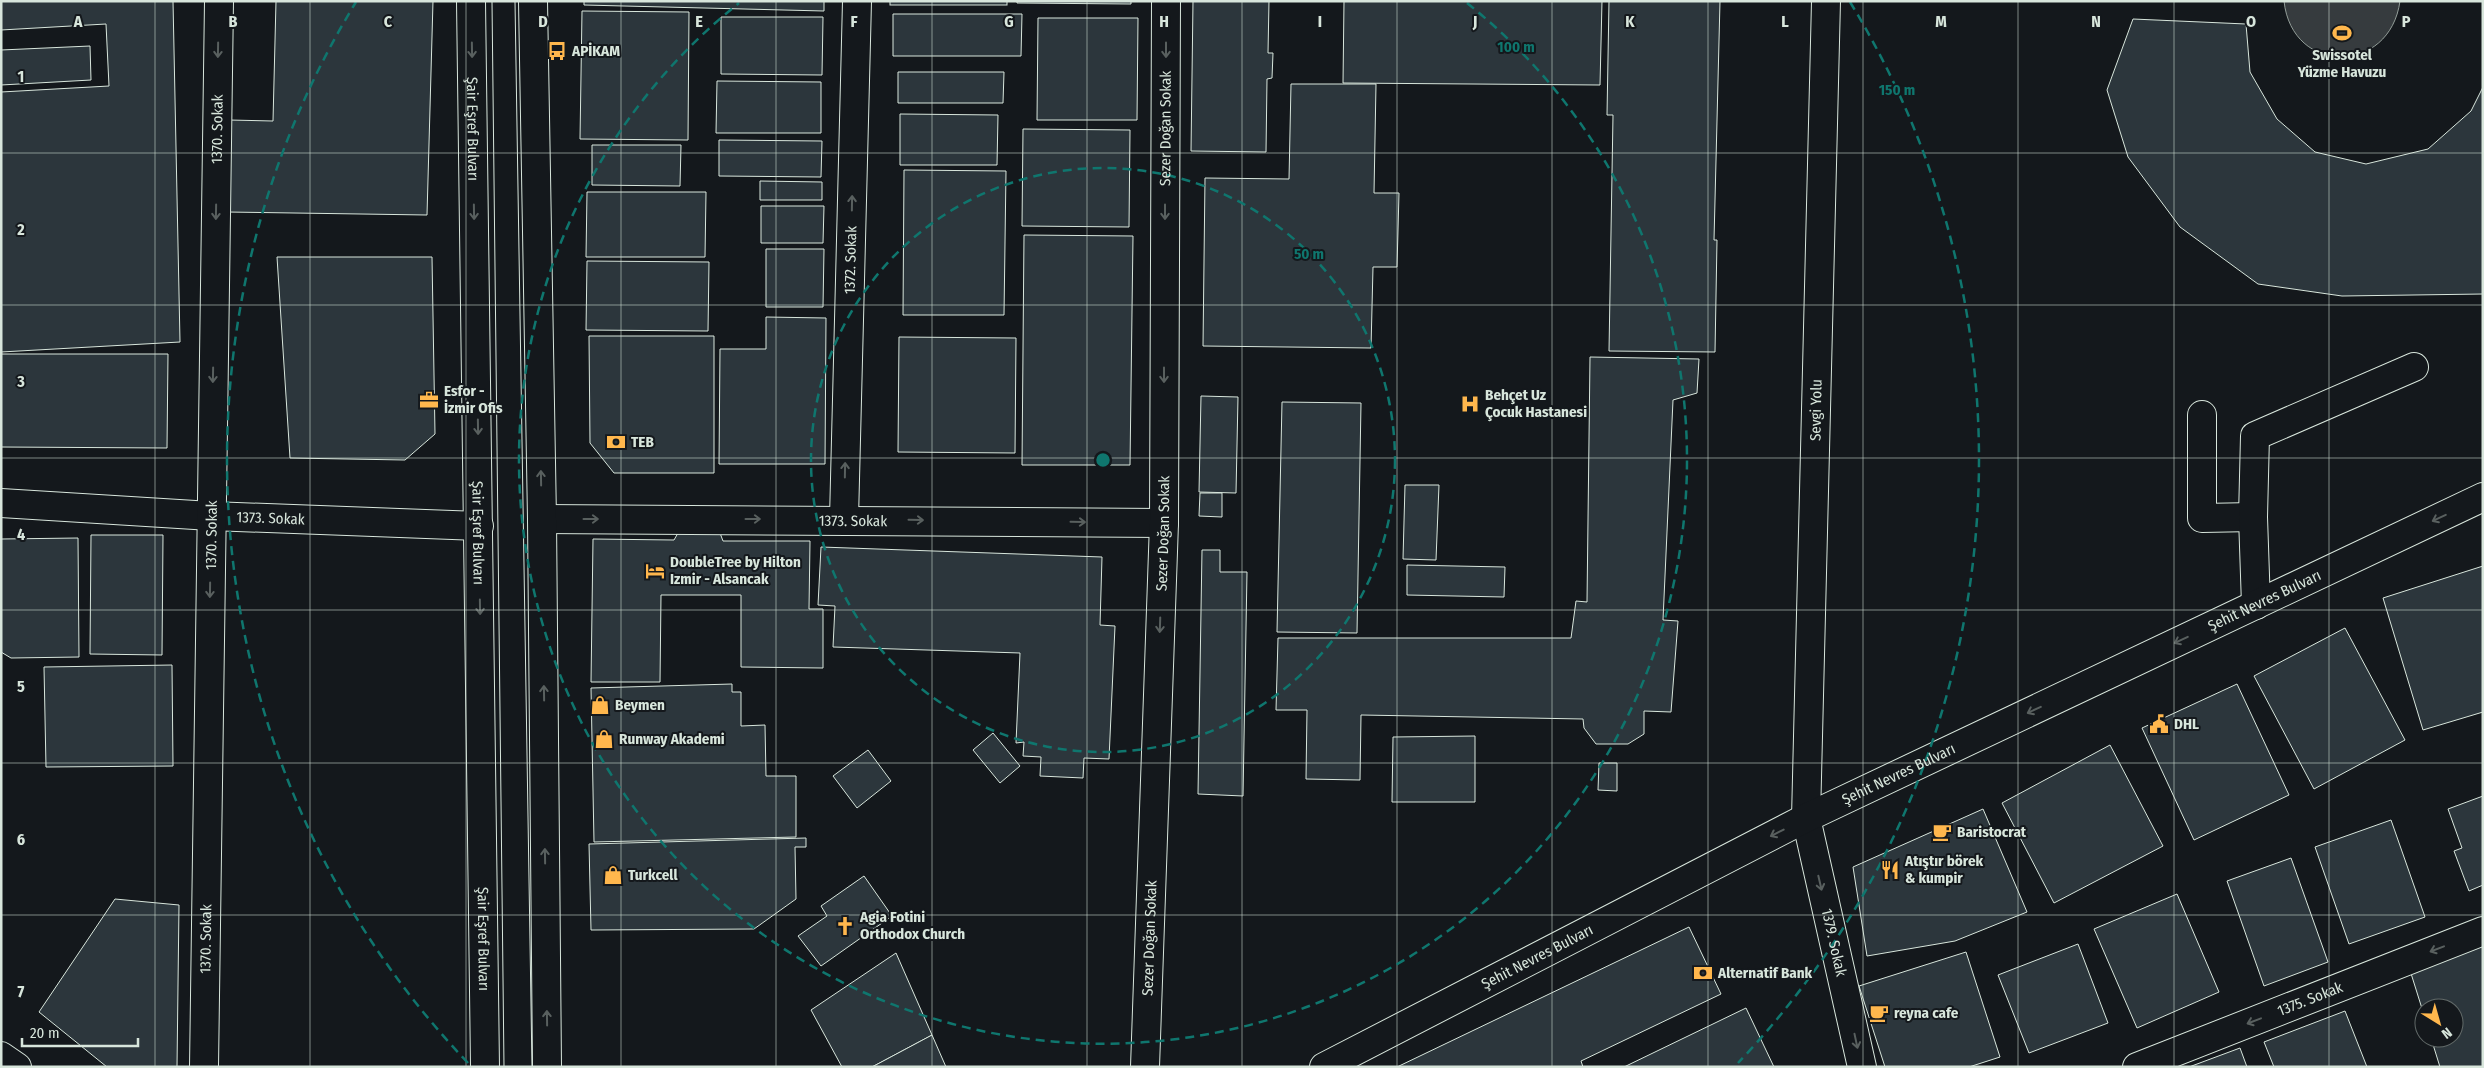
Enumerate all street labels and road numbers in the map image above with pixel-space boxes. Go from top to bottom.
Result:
street label: Sezer Doğan Sokak [1156,71,1175,186]
street label: Şair Eşref Bulvarı [463,77,482,181]
street label: 1370. Sokak [208,94,227,164]
street label: 1372. Sokak [841,226,860,294]
street label: Sevgi Yolu [1806,379,1826,441]
street label: Sezer Doğan Sokak [1153,476,1173,591]
street label: Şair Eşref Bulvarı [468,481,488,585]
street label: 1370. Sokak [202,500,221,570]
street label: 1373. Sokak [236,508,305,528]
street label: 1373. Sokak [819,512,887,530]
street label: Şehit Nevres Bulvarı [2205,566,2324,635]
street label: Şehit Nevres Bulvarı [1839,740,1958,809]
street label: Sezer Doğan Sokak [1138,880,1161,996]
street label: Şair Eşref Bulvarı [474,887,493,991]
street label: 1370. Sokak [196,904,215,974]
street label: 1379. Sokak [1818,907,1850,978]
street label: Şehit Nevres Bulvarı [1478,921,1596,993]
street label: 1375. Sokak [2275,978,2345,1020]

